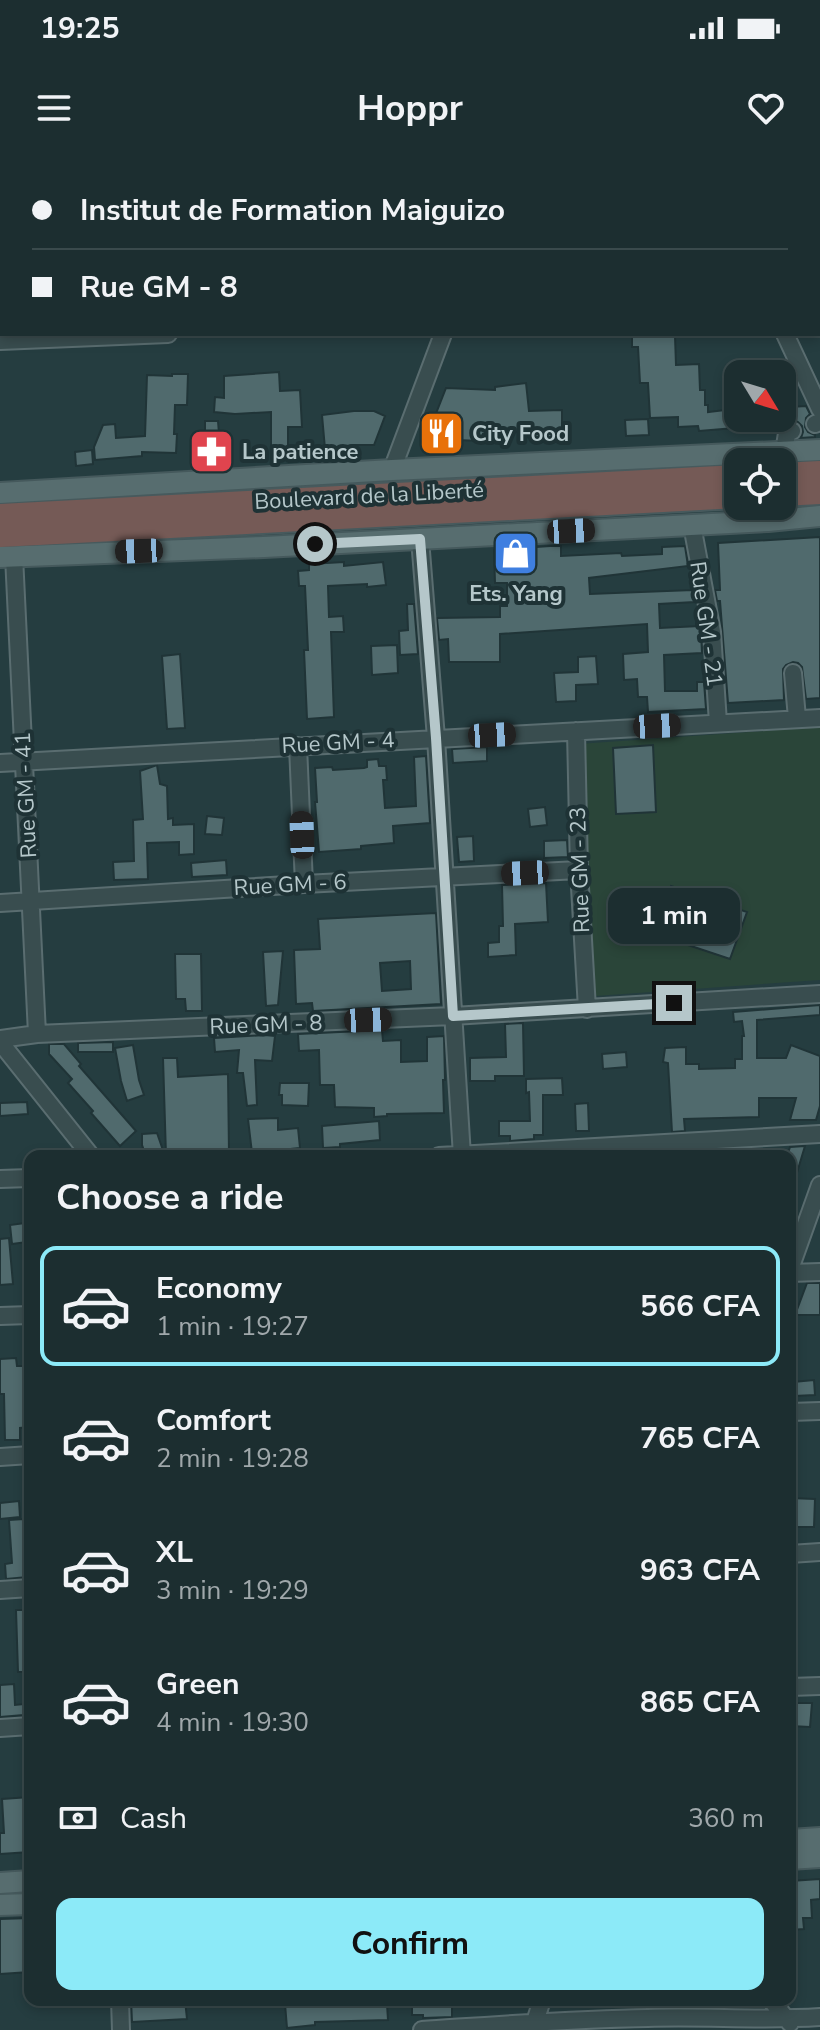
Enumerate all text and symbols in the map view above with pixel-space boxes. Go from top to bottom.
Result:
text: 19:25 [40,8,119,49]
text: Hoppr [357,84,463,133]
icon: menu [32,86,76,130]
icon: heart [744,86,788,130]
text: Institut de Formation Maiguizo [80,190,505,231]
text: Rue GM - 8 [80,267,238,308]
north arrow [724,360,796,432]
map controls [724,360,796,520]
restaurant icon: City Food [417,410,465,458]
place label: City Food [472,419,569,449]
pharmacy icon: La patience [187,428,235,476]
place label: La patience [242,437,359,467]
button: locate [724,448,796,520]
street label: Boulevard de la Liberté [253,475,485,517]
car [546,518,596,544]
route start [297,526,333,562]
shop icon: Ets. Yang [492,529,540,577]
car [115,538,163,564]
street label: Rue GM - 21 [682,559,730,689]
place label: Ets. Yang [469,579,563,609]
car [632,713,682,739]
car [467,722,517,748]
street label: Rue GM - 4 [281,725,395,761]
street label: Rue GM - 41 [8,731,44,859]
street label: Rue GM - 23 [563,806,597,934]
car [289,811,315,859]
car [500,860,550,886]
street label: Rue GM - 6 [233,867,347,903]
callout: 1 min [608,887,740,943]
text: 1 min [640,898,708,933]
route end [656,985,692,1021]
car [344,1007,392,1033]
street label: Rue GM - 8 [209,1008,323,1042]
text: Choose a ride [56,1173,284,1222]
text: Economy [156,1268,282,1309]
icon: car [60,1270,132,1342]
text: 566 CFA [640,1286,760,1327]
text: 1 min · 19:27 [156,1309,309,1344]
text: Comfort [156,1400,271,1441]
icon: car [60,1402,132,1474]
text: 765 CFA [640,1418,760,1459]
text: 2 min · 19:28 [156,1441,309,1476]
text: XL [156,1532,193,1573]
icon: car [60,1534,132,1606]
text: 963 CFA [640,1550,760,1591]
text: 3 min · 19:29 [156,1573,309,1608]
text: Green [156,1664,240,1705]
icon: car [60,1666,132,1738]
text: 865 CFA [640,1682,760,1723]
text: 4 min · 19:30 [156,1705,309,1740]
icon: cash [56,1796,100,1840]
text: Cash [120,1798,187,1839]
text: 360 m [688,1801,764,1836]
button: Confirm [56,1898,764,1990]

